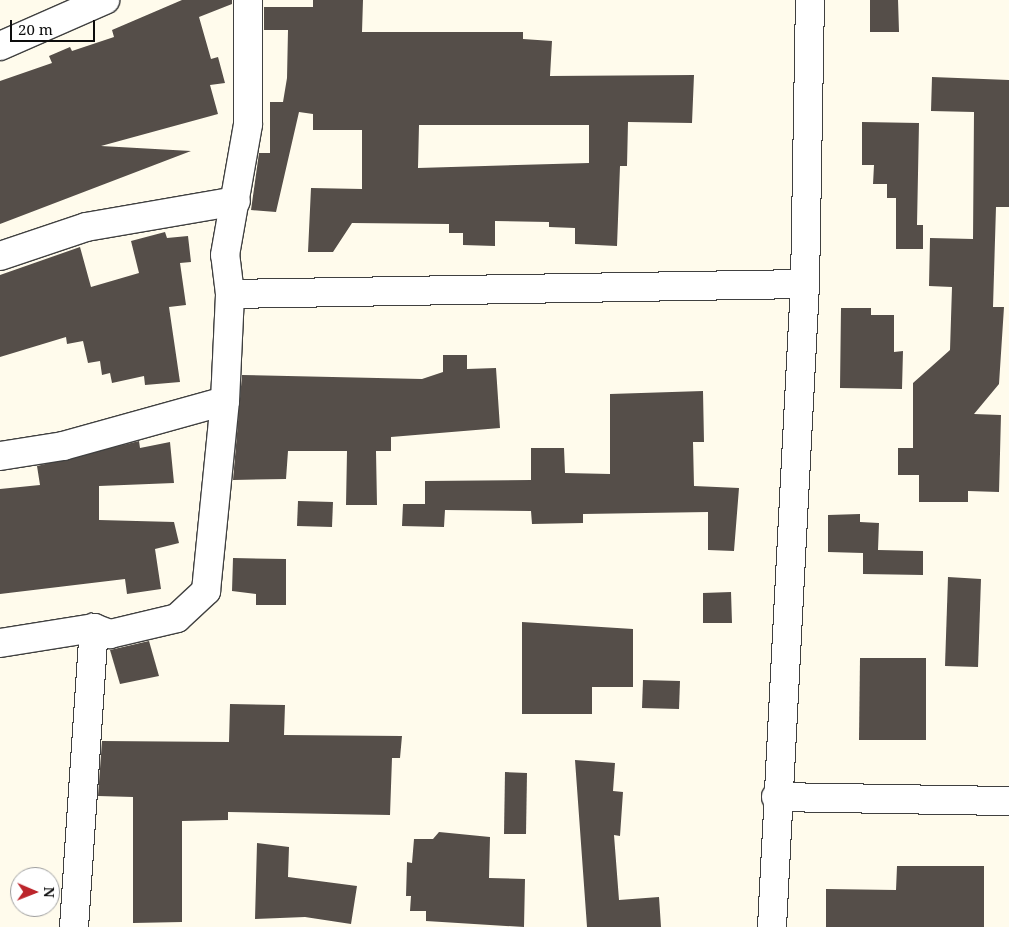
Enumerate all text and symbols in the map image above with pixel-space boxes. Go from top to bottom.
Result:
scale bar [12,10,98,42]
text: 20 m [18,19,53,39]
north arrow [10,867,60,917]
text: N [40,887,59,898]

